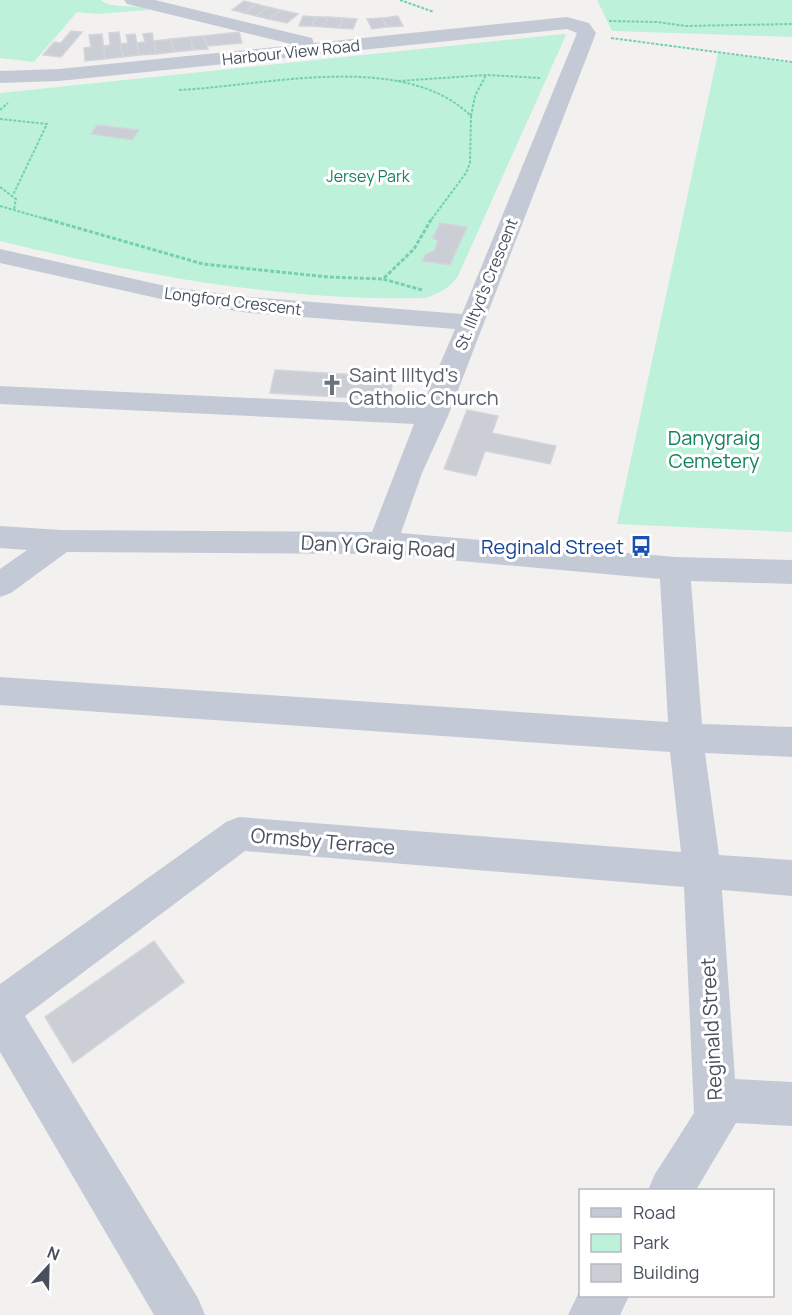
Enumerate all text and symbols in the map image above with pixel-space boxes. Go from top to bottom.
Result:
street label: Harbour View Road [221,34,361,70]
park label: Jersey Park [326,165,411,187]
street label: St. Illtyd's Crescent [449,215,523,353]
street label: Longford Crescent [163,282,303,320]
place label: Saint Illtyd's Catholic Church [349,361,499,411]
church icon: Saint Illtyd's Catholic Church [320,373,344,397]
park label: Danygraig Cemetery [668,424,760,474]
street label: Dan Y Graig Road [300,528,456,564]
place label: Reginald Street [481,533,624,560]
bus stop icon: Reginald Street [629,534,653,558]
street label: Ormsby Terrace [250,821,396,861]
street label: Reginald Street [694,957,728,1101]
legend [579,1189,774,1297]
text: Road [633,1200,676,1224]
text: Park [633,1230,670,1254]
north arrow [18,1237,78,1297]
text: N [44,1241,63,1265]
text: Building [633,1260,699,1284]

